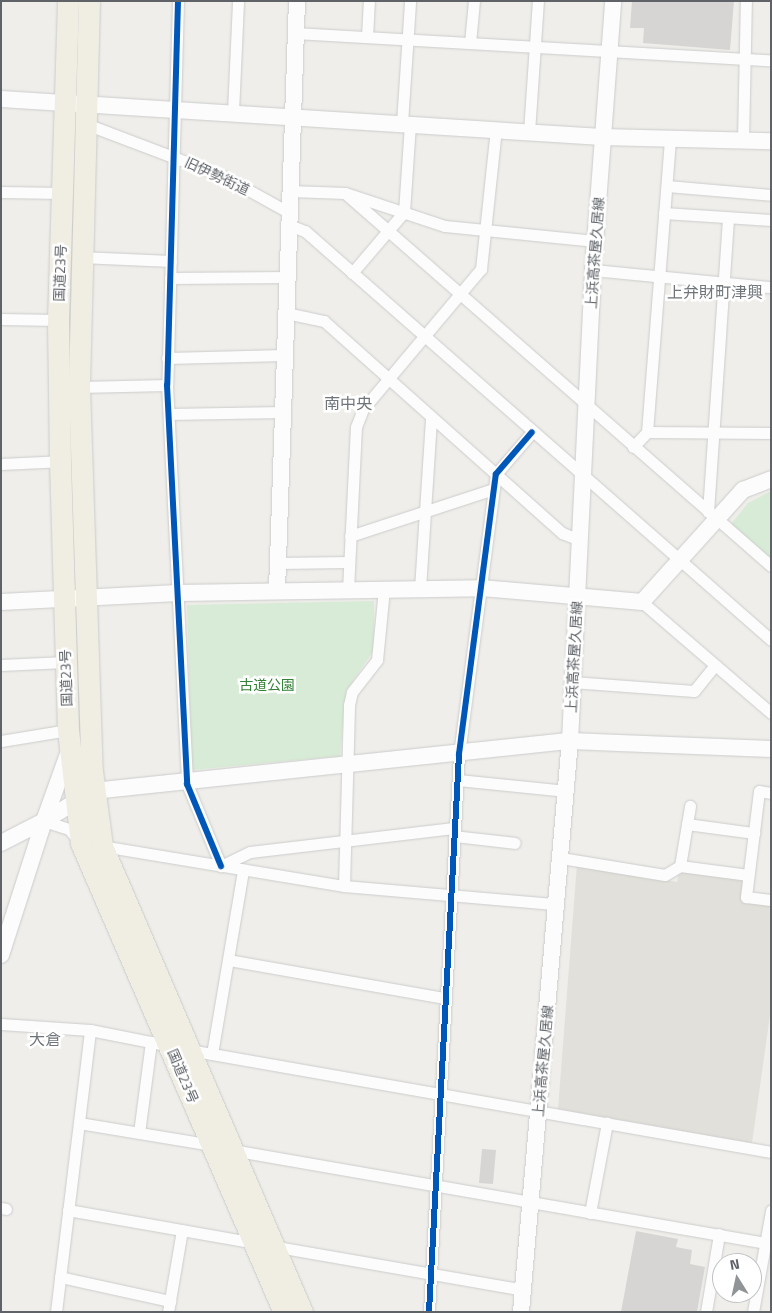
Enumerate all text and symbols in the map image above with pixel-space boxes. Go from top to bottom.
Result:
street label: 旧伊勢街道 [182,154,252,198]
street label: 上浜高茶屋久居線 [583,197,607,309]
street label: 国道23号 [51,244,69,302]
district label: 上弁財町津興 [667,282,763,302]
district label: 南中央 [324,393,372,413]
street label: 上浜高茶屋久居線 [563,601,585,713]
street label: 国道23号 [57,649,75,707]
park label: 古道公園 [239,677,295,693]
street label: 上浜高茶屋久居線 [530,1004,556,1118]
district label: 大倉 [29,1029,61,1049]
street label: 国道23号 [164,1046,202,1106]
north arrow [712,1253,762,1303]
text: N [728,1253,741,1275]

